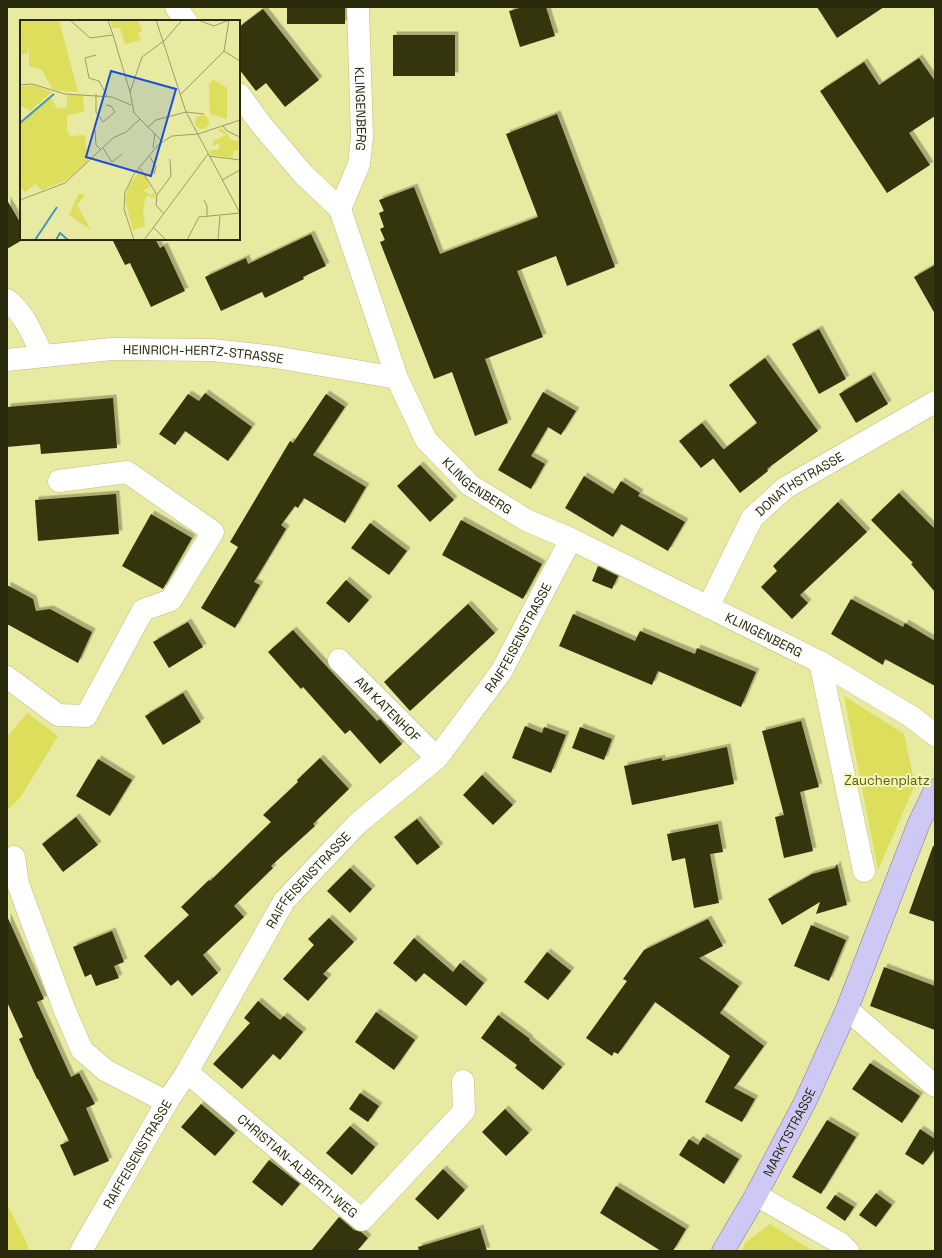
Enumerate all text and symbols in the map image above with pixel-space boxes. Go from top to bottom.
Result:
inset map [20,20,240,240]
street label: KLINGENBERG [351,67,370,152]
street label: HEINRICH-HERTZ-STRASSE [123,341,285,367]
street label: DONATHSTRASSE [751,448,847,520]
street label: KLINGENBERG [438,454,515,518]
street label: RAIFFEISENSTRASSE [481,580,555,696]
street label: KLINGENBERG [722,609,805,661]
street label: AM KATENHOF [351,673,424,746]
park label: Zauchenplatz [844,772,930,789]
street label: RAIFFEISENSTRASSE [262,828,354,932]
street label: MARKTSTRASSE [759,1085,819,1180]
street label: RAIFFEISENSTRASSE [99,1097,176,1212]
street label: CHRISTIAN-ALBERTI-WEG [234,1110,361,1222]

